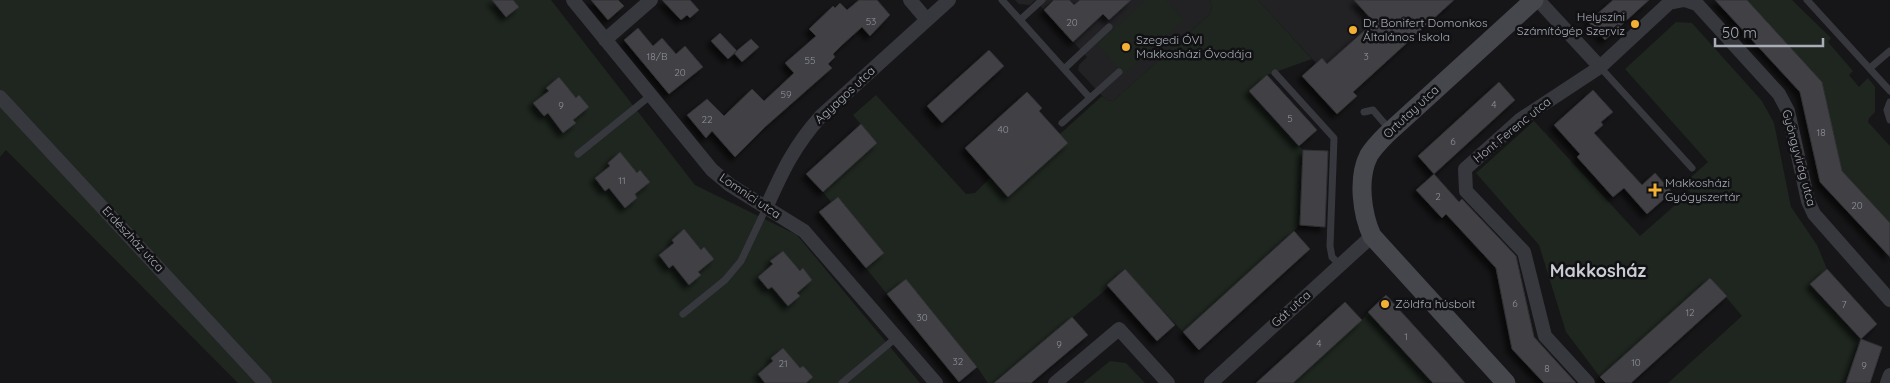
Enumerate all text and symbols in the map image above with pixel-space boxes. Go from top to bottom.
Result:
place label: Helyszíni Számítógép Szerviz [1517,9,1625,38]
house number: 53 [866,15,876,28]
place label: Dr. Bonifert Domonkos Általános Iskola [1363,15,1488,44]
scale bar [1715,15,1822,47]
house number: 20 [1066,16,1078,29]
marker: Helyszíni Számítógép Szerviz [1629,18,1641,30]
text: 50 m [1722,23,1757,42]
marker: Dr. Bonifert Domonkos Általános Iskola [1347,24,1359,36]
place label: Szegedi ÓVI Makkosházi Óvodája [1136,32,1252,61]
marker: Szegedi ÓVI Makkosházi Óvodája [1120,41,1132,53]
house number: 18/B [647,50,668,63]
house number: 3 [1363,50,1369,63]
house number: 55 [805,54,815,67]
street label: Agyagos utca [811,63,878,126]
house number: 20 [674,66,686,79]
street label: Ortutay utca [1380,82,1442,141]
house number: 59 [780,88,792,101]
street label: Hont Ferenc utca [1470,94,1553,165]
house number: 4 [1491,98,1497,111]
house number: 9 [558,99,564,112]
street label: Gyöngyvirág utca [1779,108,1820,208]
house number: 5 [1287,112,1293,125]
house number: 22 [701,113,713,126]
house number: 40 [997,123,1009,136]
house number: 18 [1816,126,1826,139]
house number: 6 [1450,135,1456,148]
street label: Lomnici utca [717,170,784,222]
house number: 11 [618,174,626,187]
place label: Makkosházi Gyógyszertár [1665,175,1741,204]
marker: Makkosházi Gyógyszertár [1649,184,1661,196]
house number: 2 [1435,190,1441,203]
house number: 20 [1851,199,1863,212]
street label: Erdészház utca [99,203,168,275]
district label: Makkosház [1550,259,1647,282]
street label: Gát utca [1268,287,1313,330]
place label: Zöldfa húsbolt [1395,296,1475,311]
house number: 6 [1512,297,1518,310]
marker: Zöldfa húsbolt [1379,298,1391,310]
house number: 7 [1841,298,1847,311]
house number: 12 [1685,306,1695,319]
house number: 30 [916,311,928,324]
house number: 1 [1404,330,1408,343]
house number: 4 [1316,337,1322,350]
house number: 9 [1056,338,1062,351]
house number: 32 [953,355,964,368]
house number: 10 [1631,356,1641,369]
house number: 21 [778,357,788,370]
house number: 9 [1861,359,1867,372]
house number: 8 [1544,362,1550,375]

